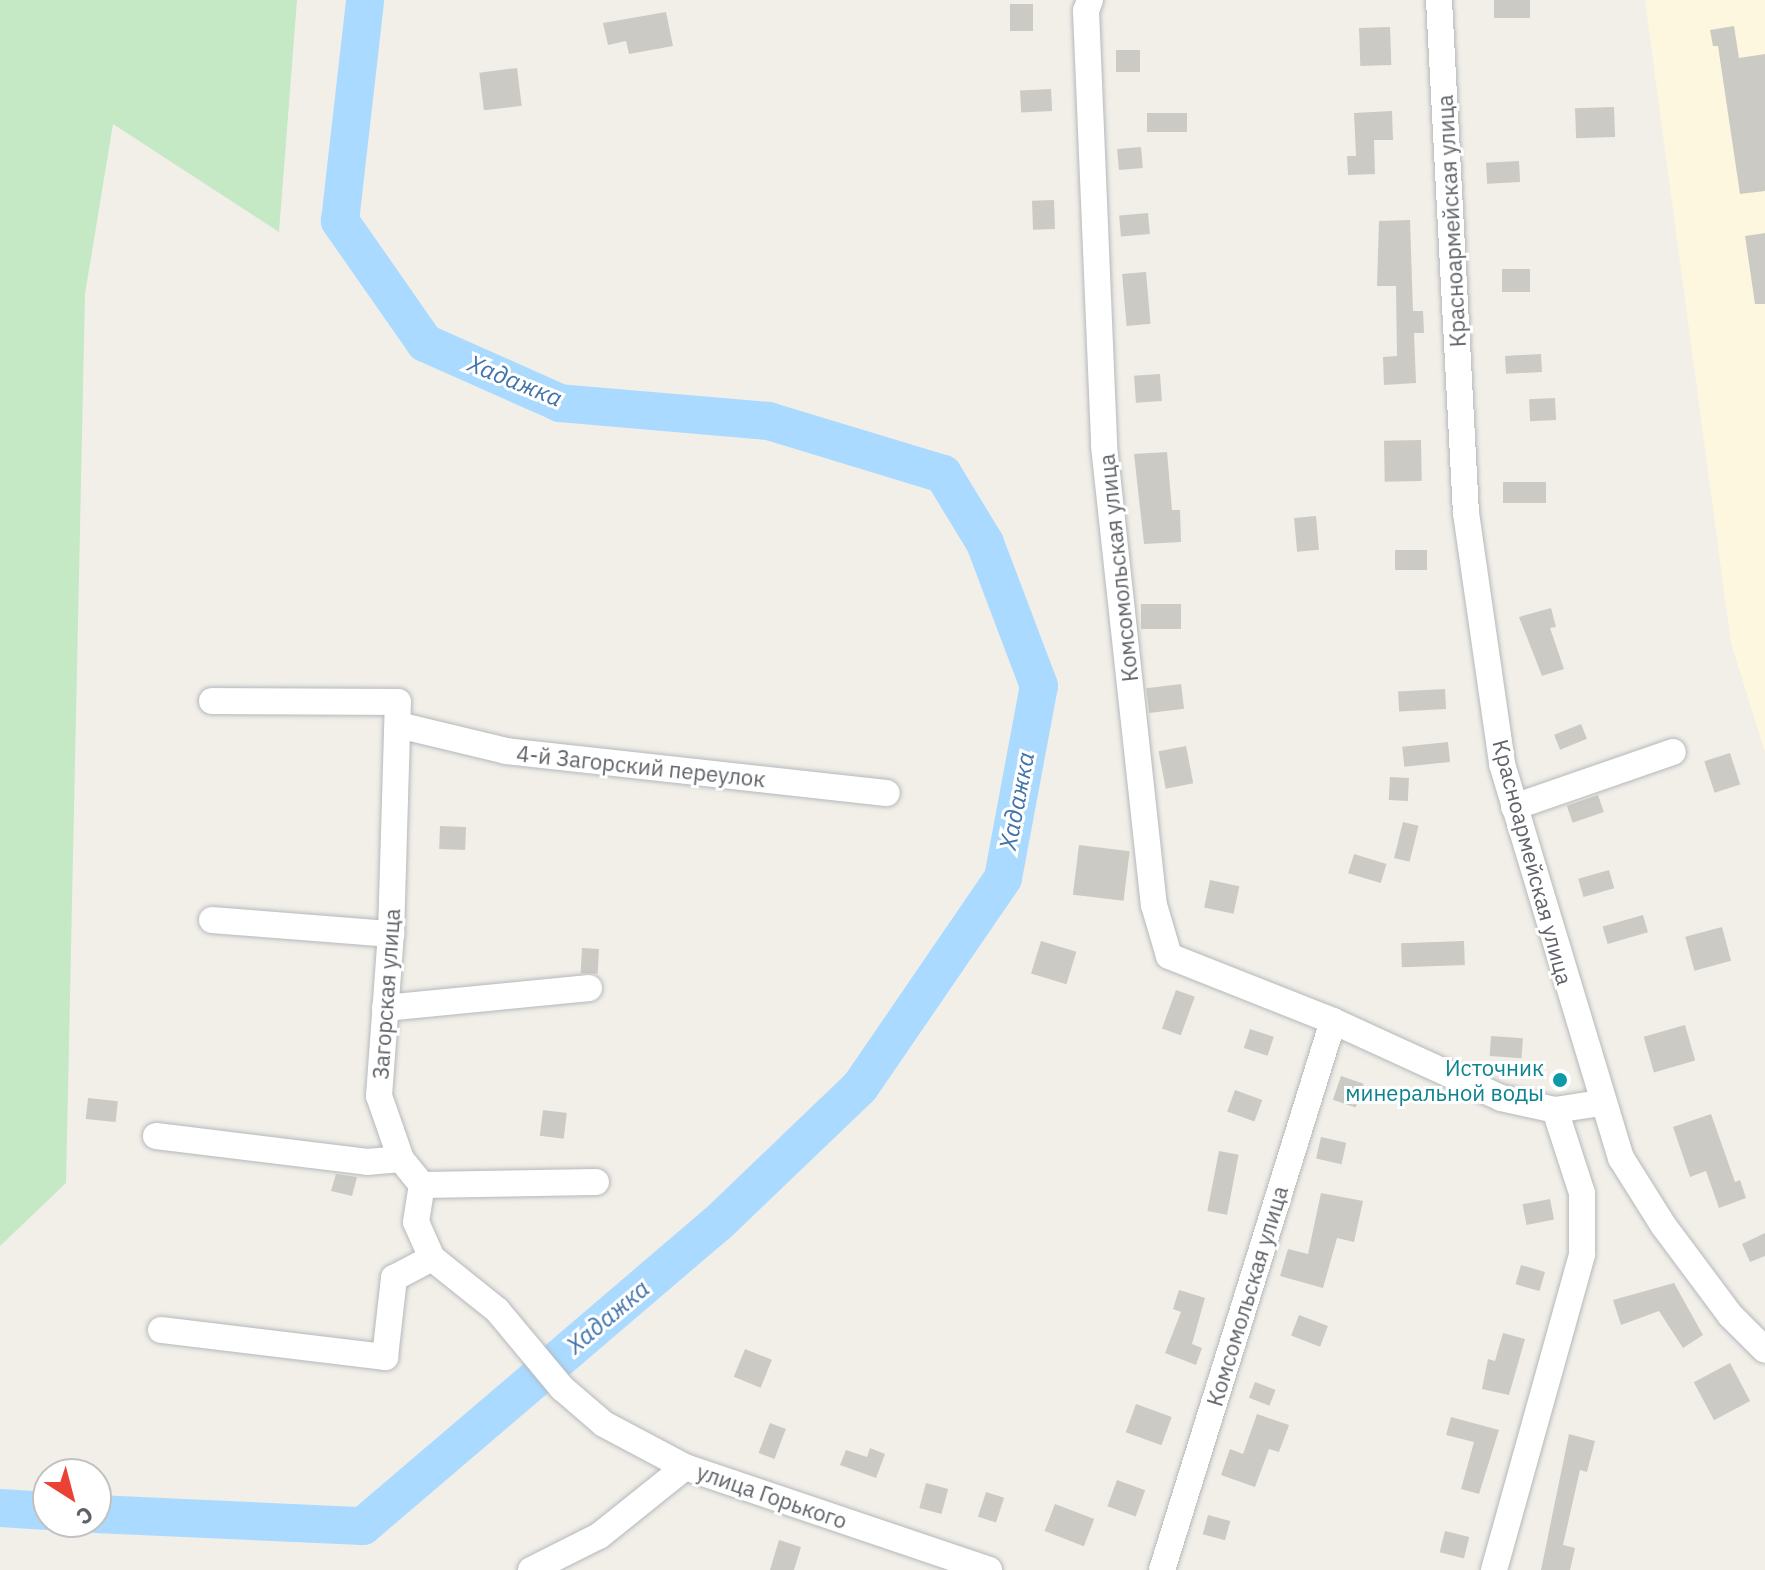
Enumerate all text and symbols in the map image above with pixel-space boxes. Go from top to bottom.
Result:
street label: Красноармейская улица [1431,94,1471,348]
water label: Хадажка [464,349,566,413]
street label: Комсомольская улица [1093,453,1143,683]
street label: Красноармейская улица [1488,736,1578,988]
street label: 4-й Загорский переулок [515,740,767,792]
water label: Хадажка [993,750,1041,852]
street label: Загорская улица [367,907,405,1081]
place label: Источник минеральной воды [1345,1054,1544,1106]
marker: Источник минеральной воды [1551,1071,1569,1089]
street label: Комсомольская улица [1201,1183,1293,1409]
water label: Хадажка [561,1274,655,1360]
north arrow [32,1458,112,1538]
street label: улица Горького [693,1458,851,1534]
text: С [71,1500,100,1532]

